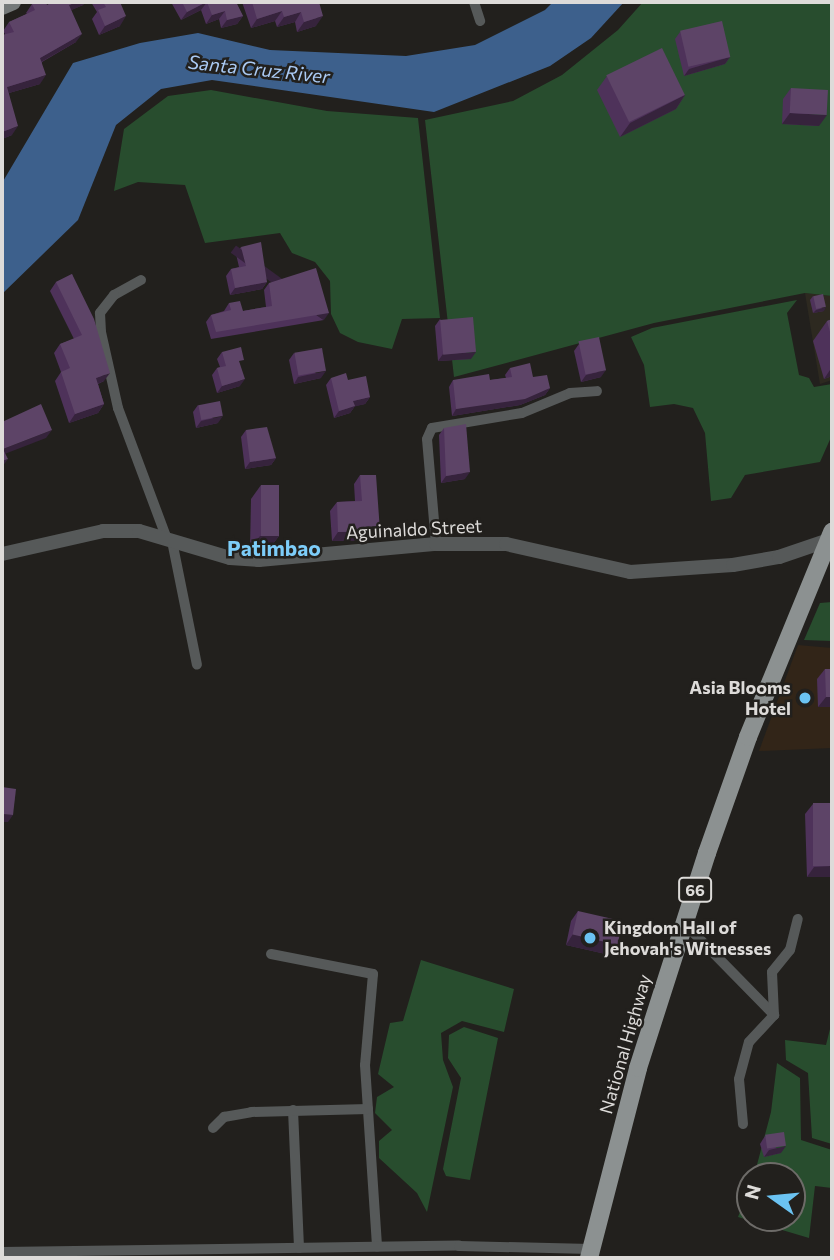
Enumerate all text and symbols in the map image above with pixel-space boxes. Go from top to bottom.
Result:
water label: Santa Cruz River [187,50,331,88]
street label: Aguinaldo Street [345,515,483,543]
district label: Patimbao [227,535,321,561]
place label: Asia Blooms Hotel [689,677,791,720]
marker: Asia Blooms Hotel [797,690,813,706]
road number: 66 [678,877,712,902]
place label: Kingdom Hall of Jehovah's Witnesses [604,917,771,960]
marker: Kingdom Hall of Jehovah's Witnesses [582,930,598,946]
street label: National Highway [595,972,655,1116]
north arrow [736,1162,806,1232]
text: N [739,1182,765,1202]

